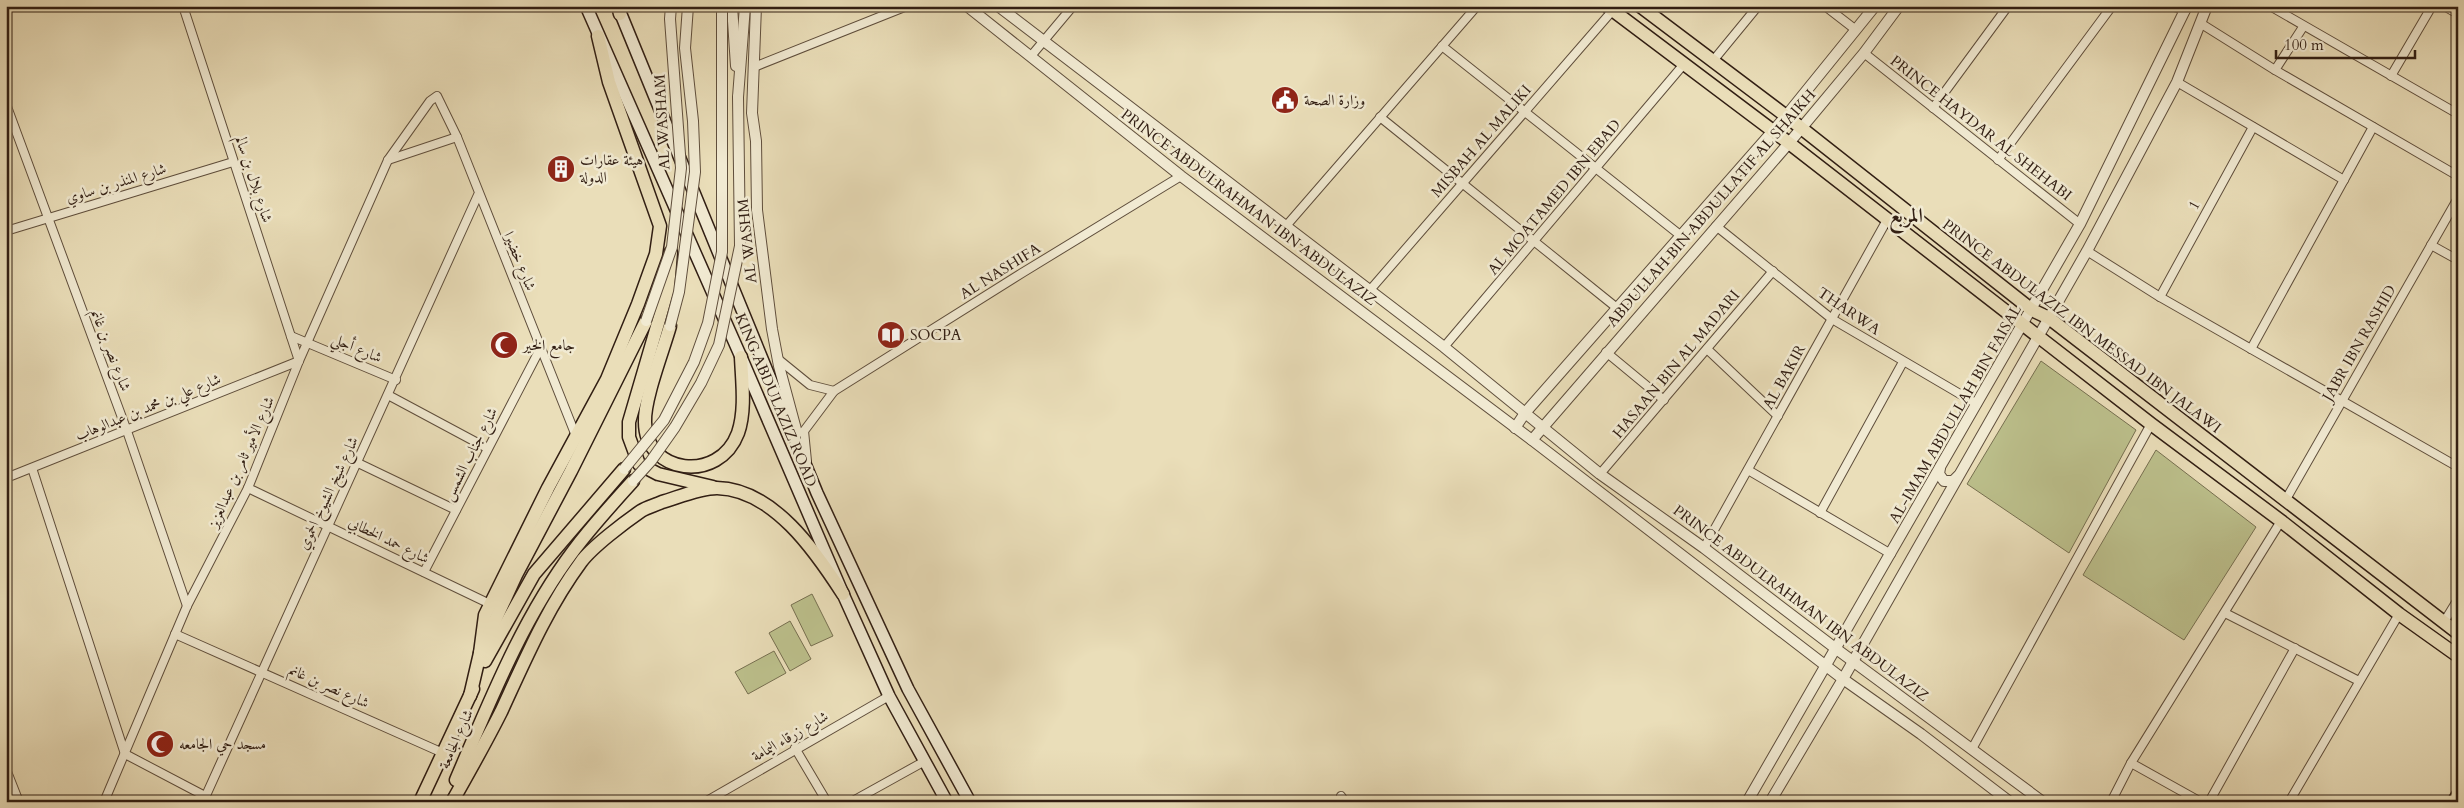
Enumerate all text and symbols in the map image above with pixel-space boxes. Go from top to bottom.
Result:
scale bar [2276,28,2415,60]
text: 100 m [2284,35,2324,55]
street label: PRINCE HAYDAR AL SHEHABI [1886,51,2076,205]
street label: AL WASHAM [650,74,674,170]
street label: MISBAH AL MALIKI [1426,80,1536,202]
public building icon: وزارة الصحة [1270,85,1300,115]
street label: ABDULLAH BIN ABDULLATIF AL SHAIKH [1602,85,1820,331]
place label: وزارة الصحة [1304,90,1365,110]
street label: PRINCE ABDULRAHMAN IBN ABDULAZIZ [1117,104,1381,310]
street label: AL MOATAMED IBN EBAD [1483,115,1625,279]
street label: شارع بلال بن سالم [228,133,277,226]
place label: هيئة عقارات الدولة [579,150,643,187]
building icon: هيئة عقارات الدولة [546,154,576,184]
street label: شارع المنذر بن ساوي [63,158,170,211]
street label: 1 [2183,197,2205,213]
street label: AL WASHM [733,198,761,284]
district label: المربع [1889,202,1923,234]
street label: PRINCE ABDULAZIZ IBN MESSAD IBN JALAWI [1939,214,2225,438]
street label: شارع خضيرا [496,228,541,295]
street label: AL NASHIFA [956,238,1044,304]
street label: JABR IBN RASHID [2317,281,2400,406]
street label: THARWA [1814,283,1885,340]
street label: HASAAN BIN AL MADARI [1608,286,1744,442]
street label: AL-IMAM ABDULLAH BIN FAISAL [1884,300,2026,527]
street label: شارع نصر بن غانم [83,306,136,395]
street label: KING ABDULAZIZ ROAD [730,310,822,490]
library icon: SOCPA [876,320,906,350]
place label: SOCPA [910,325,962,345]
street label: شارع أجلي [327,328,386,371]
mosque icon: جامع الخير [489,330,519,360]
place label: جامع الخير [521,335,575,359]
street label: AL BAKIR [1758,340,1810,413]
street label: شارع علي بن محمد بن عبدالوهاب [72,369,225,449]
street label: شارع الأمير ثامر بن عبدالعزيز [201,393,282,534]
street label: شارع جناب الشمس [438,404,505,506]
street label: شارع شيخ الشيوخ الحموي [293,433,367,554]
street label: PRINCE ABDULRAHMAN IBN ABDULAZIZ [1669,500,1933,706]
street label: شارع حمد الخطابي [344,512,433,571]
street label: شارع نصر بن غانم [284,659,372,715]
street label: شارع الجامعة [434,706,481,773]
street label: شارع زرقاء اليمامة [748,706,833,769]
mosque icon: مسجد حي الجامعه [145,729,175,759]
place label: مسجد حي الجامعه [179,734,266,756]

